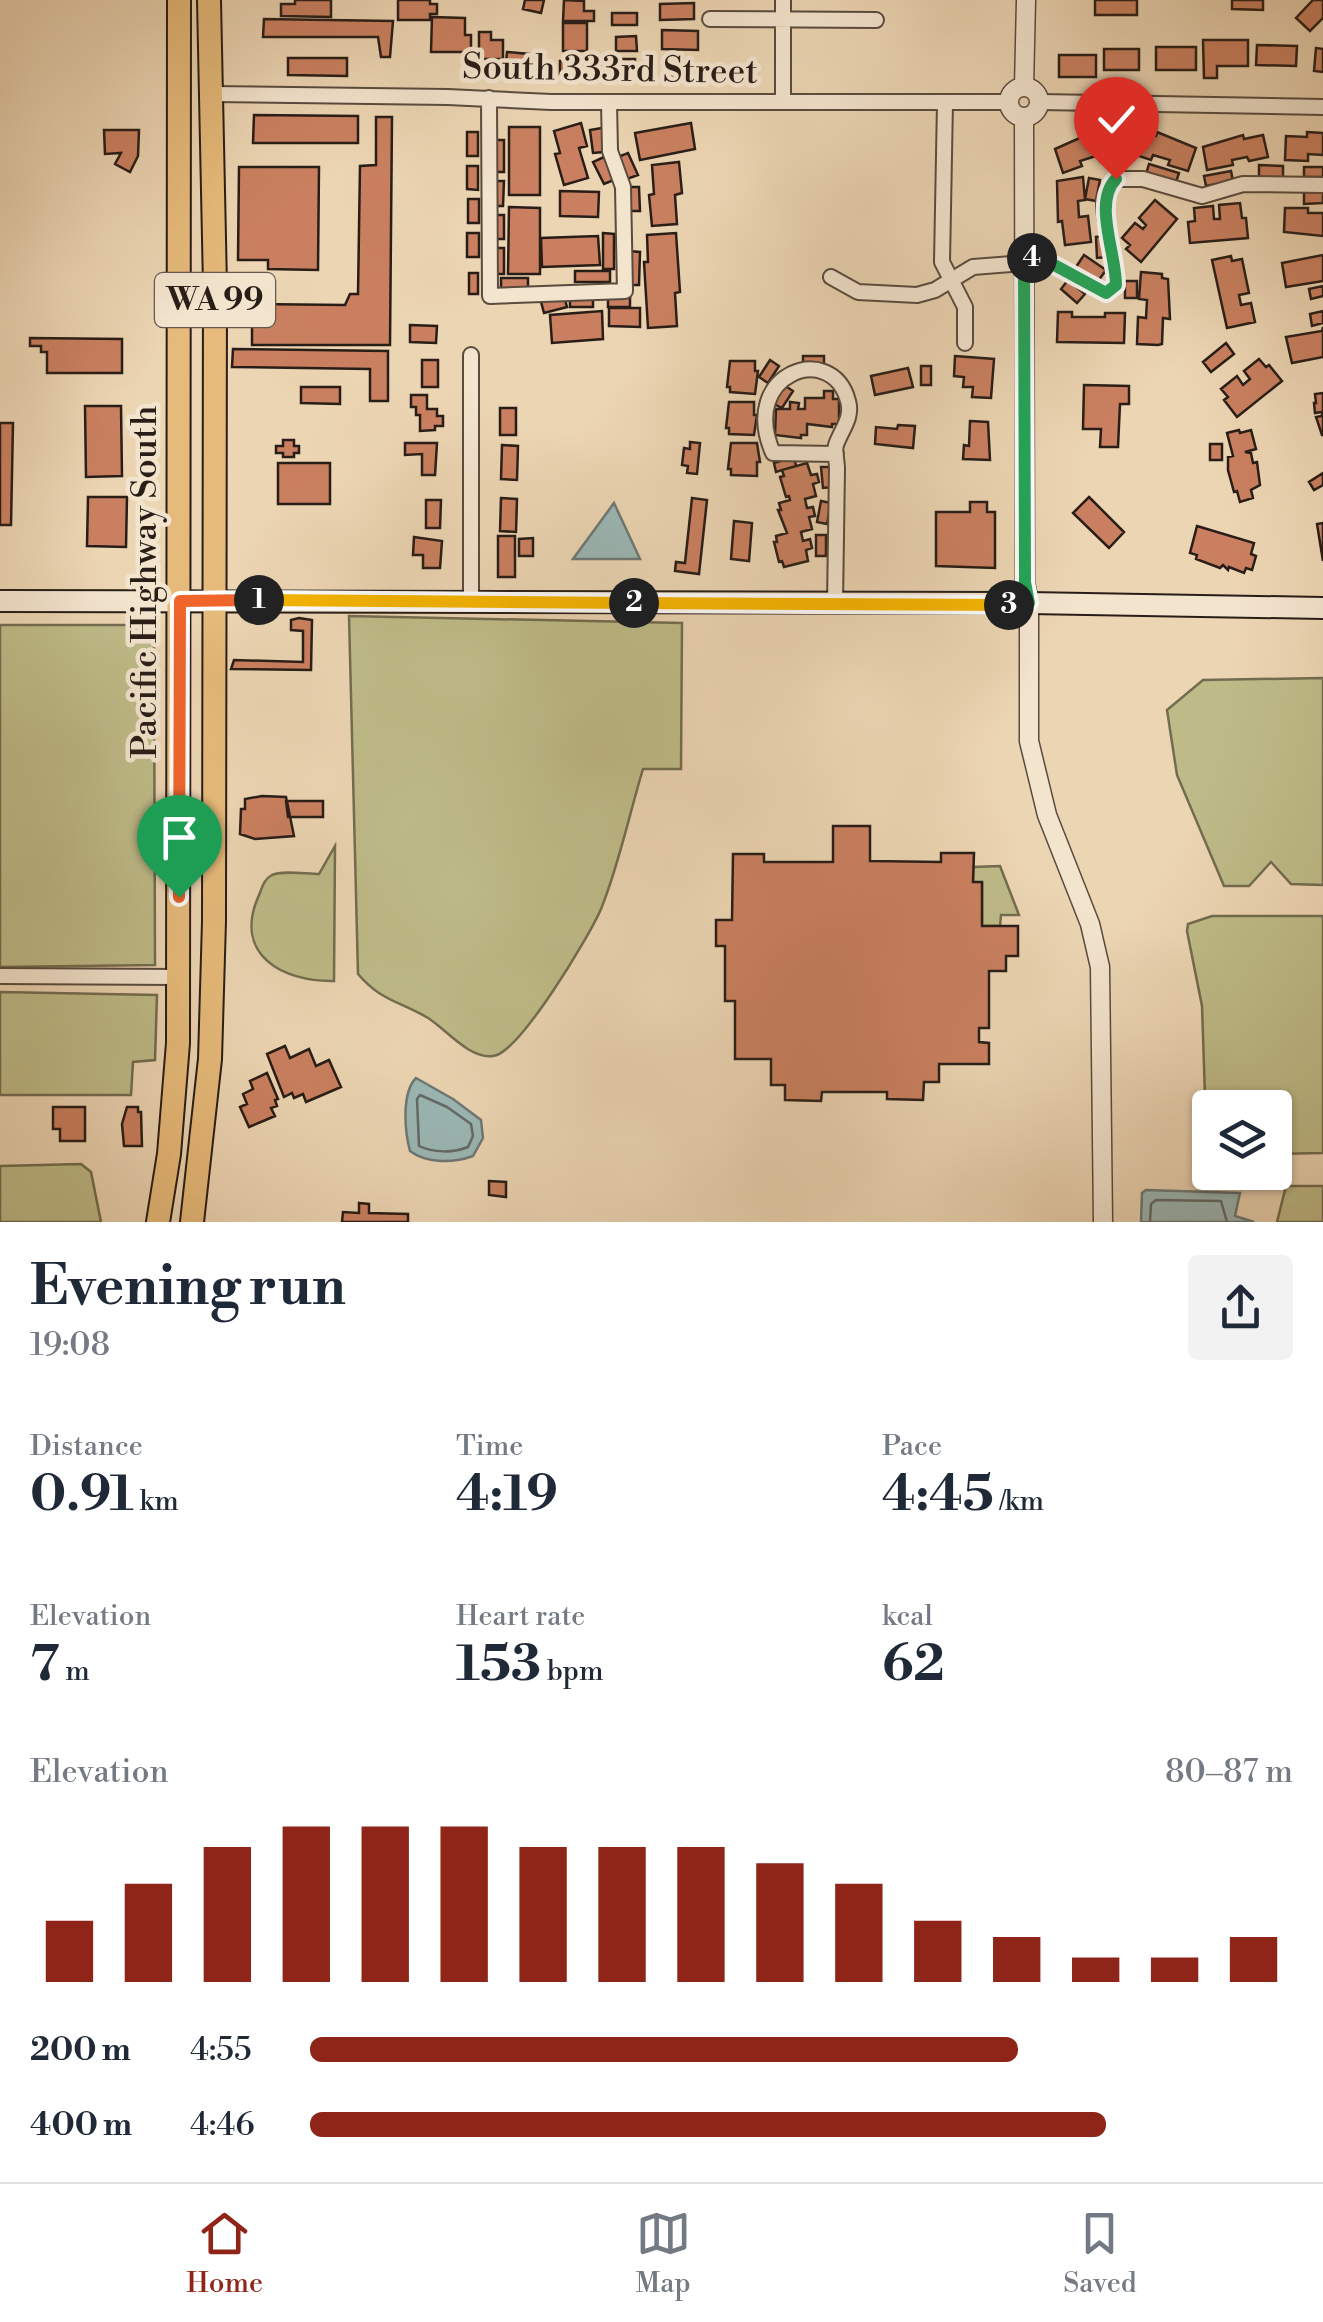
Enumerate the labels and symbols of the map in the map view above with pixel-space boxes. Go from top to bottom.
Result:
street label: South 333rd Street [462,46,758,94]
pin [1074,77,1159,180]
pin: 4 [1007,233,1057,283]
road number: WA 99 [155,273,275,327]
street label: Pacific Highway South [124,405,167,759]
pin: 1 [234,575,284,625]
pin: 2 [609,578,659,628]
pin: 3 [984,580,1034,630]
pin [137,795,222,898]

